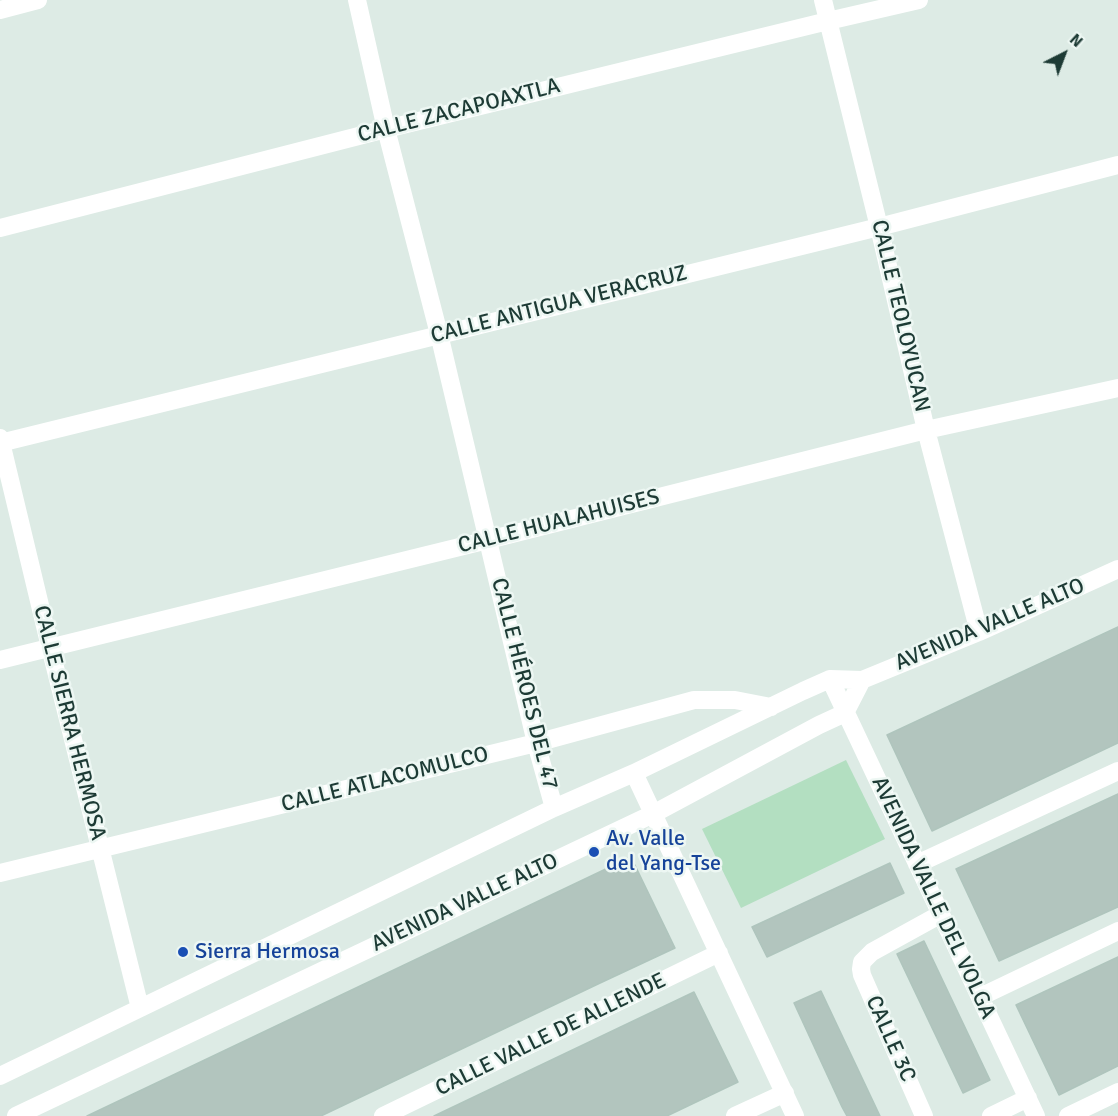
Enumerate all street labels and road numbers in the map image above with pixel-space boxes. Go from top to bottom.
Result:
street label: CALLE ZACAPOAXTLA [355,73,563,149]
street label: CALLE TEOLOYUCAN [865,217,935,415]
street label: CALLE ANTIGUA VERACRUZ [428,260,690,350]
street label: CALLE HUALAHUISES [455,484,663,560]
street label: AVENIDA VALLE ALTO [891,573,1089,677]
street label: CALLE HÉROES DEL 47 [485,575,563,793]
street label: CALLE SIERRA HERMOSA [27,603,111,843]
street label: CALLE ATLACOMULCO [279,741,491,819]
street label: AVENIDA VALLE DEL VOLGA [865,773,1001,1023]
street label: AVENIDA VALLE ALTO [367,848,563,958]
street label: CALLE VALLE DE ALLENDE [432,968,670,1102]
street label: CALLE 3C [859,992,921,1086]

